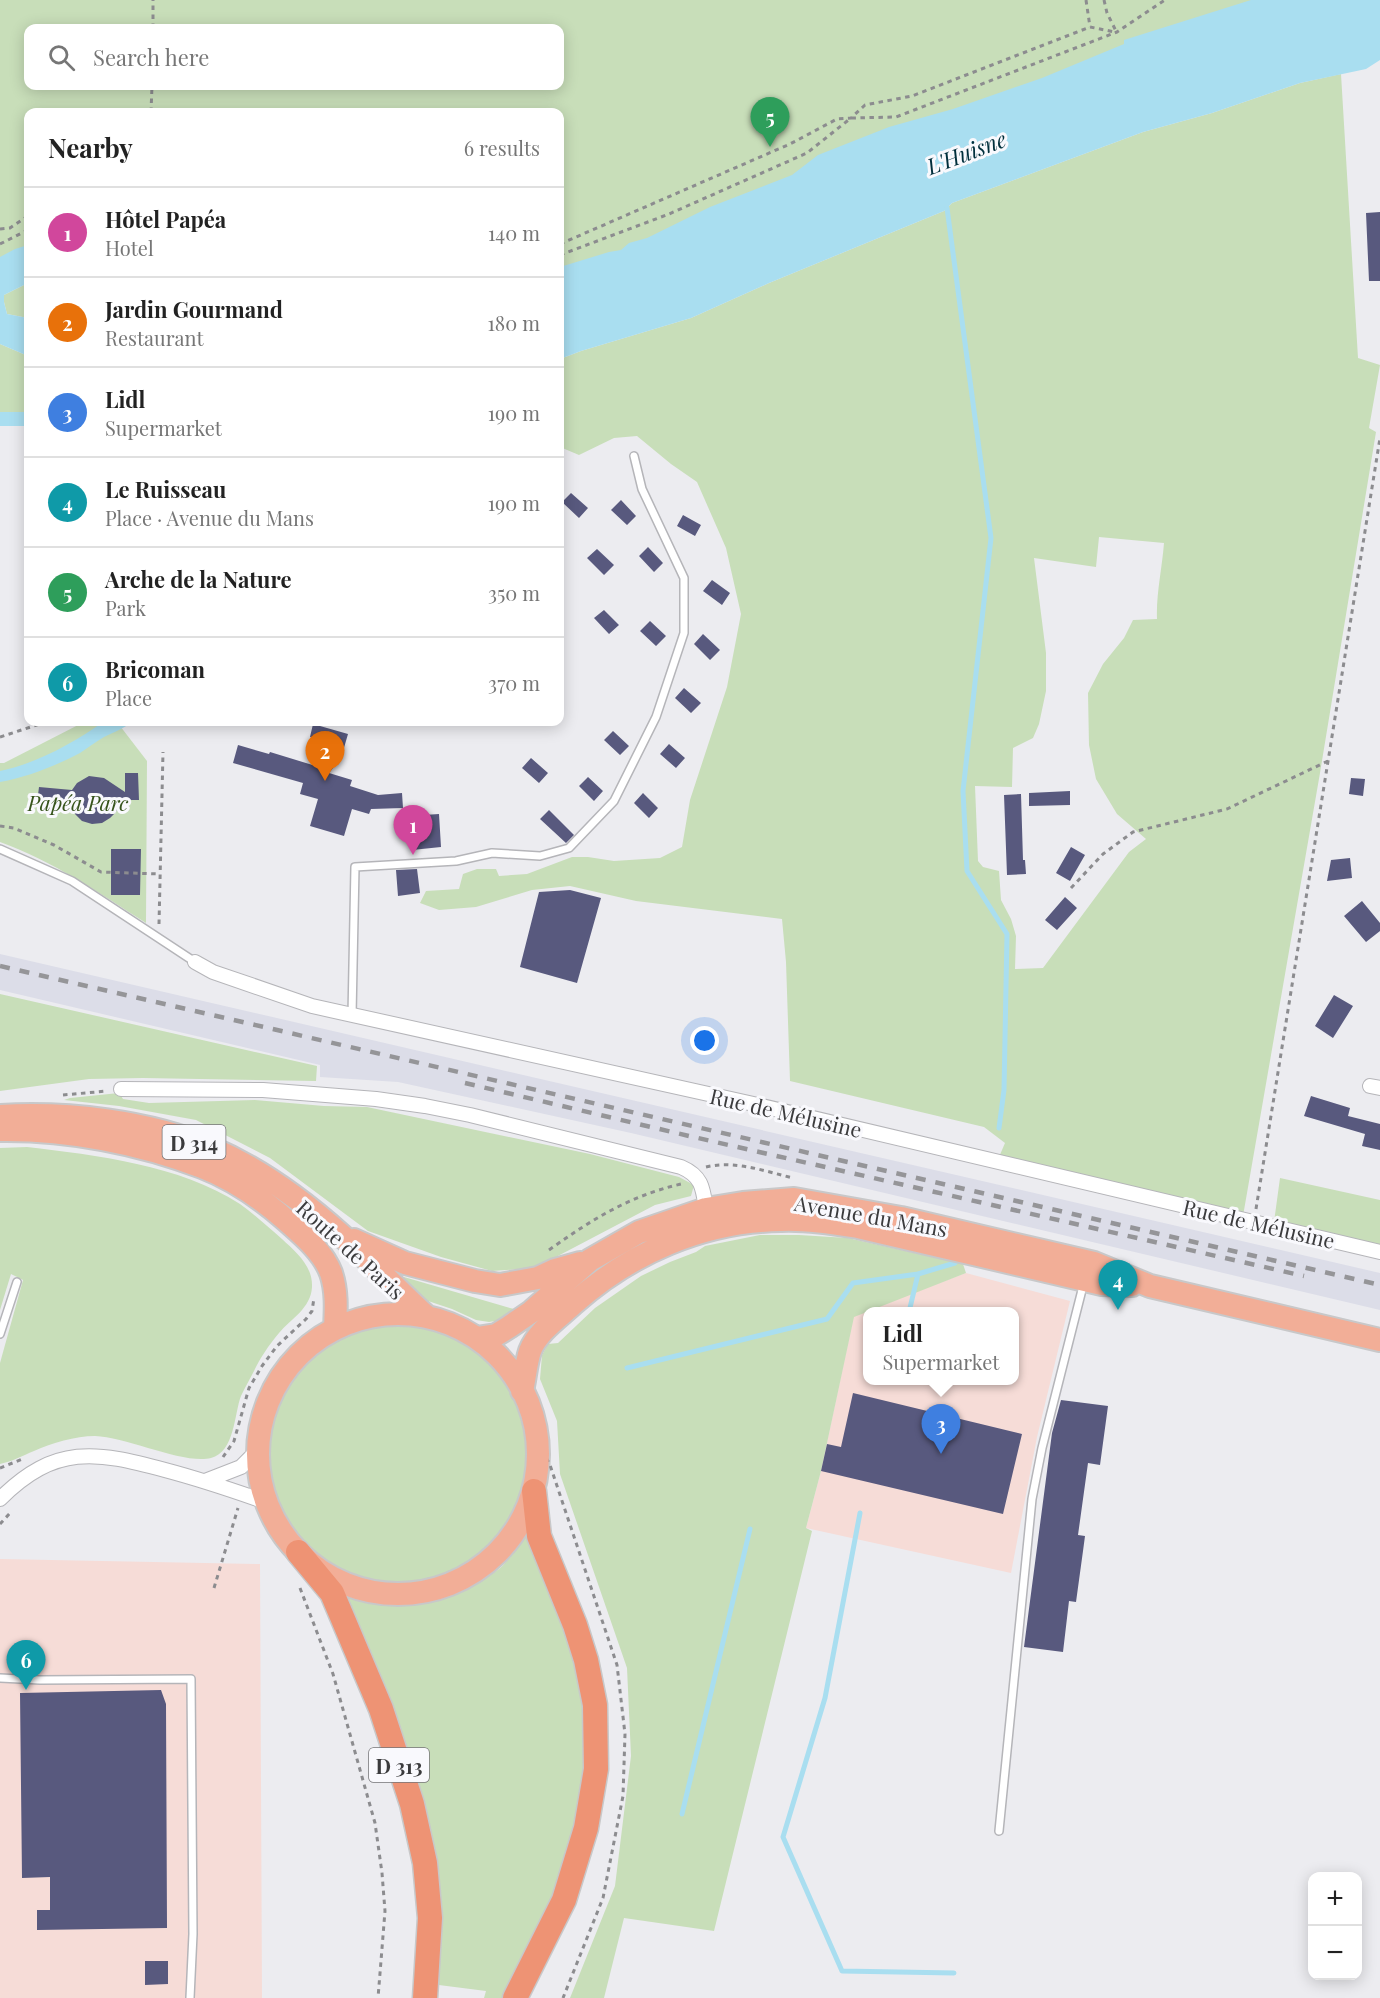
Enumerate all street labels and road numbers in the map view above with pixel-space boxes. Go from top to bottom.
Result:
street label: Rue de Mélusine [707,1081,865,1143]
road number: D 314 [162,1125,226,1159]
street label: Avenue du Mans [791,1188,950,1242]
street label: Rue de Mélusine [1180,1192,1338,1254]
street label: Route de Paris [291,1193,411,1305]
road number: D 313 [369,1748,429,1782]

